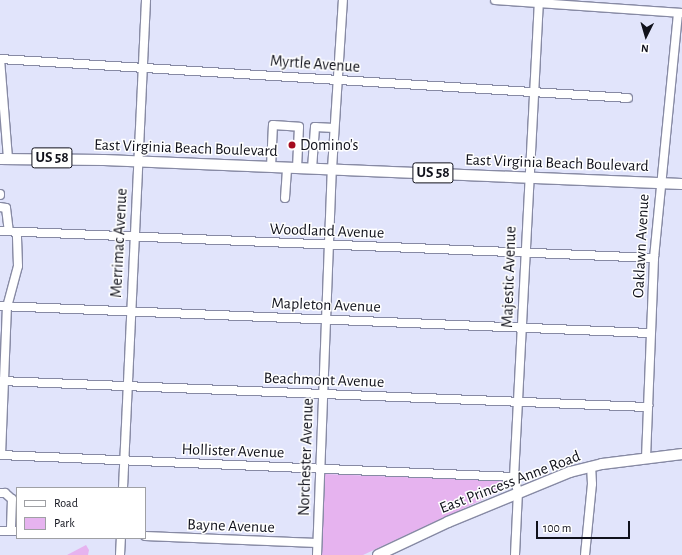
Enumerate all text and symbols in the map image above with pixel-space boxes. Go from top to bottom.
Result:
north arrow [626,16,666,56]
text: N [641,43,649,54]
street label: Myrtle Avenue [269,51,361,77]
street label: East Virginia Beach Boulevard [94,135,278,161]
place label: Domino's [300,135,359,155]
marker: Domino's [287,140,297,150]
road number: US 58 [31,145,73,171]
street label: East Virginia Beach Boulevard [465,150,649,176]
road number: US 58 [412,160,454,186]
street label: Merrimac Avenue [107,188,131,298]
street label: Oaklawn Avenue [629,193,653,299]
street label: Woodland Avenue [269,219,385,243]
street label: Majestic Avenue [498,226,520,328]
street label: Mapleton Avenue [271,293,381,317]
street label: Beachmont Avenue [263,368,385,392]
street label: Norchester Avenue [294,398,318,516]
street label: Hollister Avenue [181,440,285,462]
street label: East Princess Anne Road [437,446,583,518]
legend [16,487,146,539]
text: Road [54,497,78,509]
scale bar [538,513,632,539]
street label: Bayne Avenue [187,515,275,537]
text: Park [54,517,75,529]
text: 100 m [543,522,571,534]

